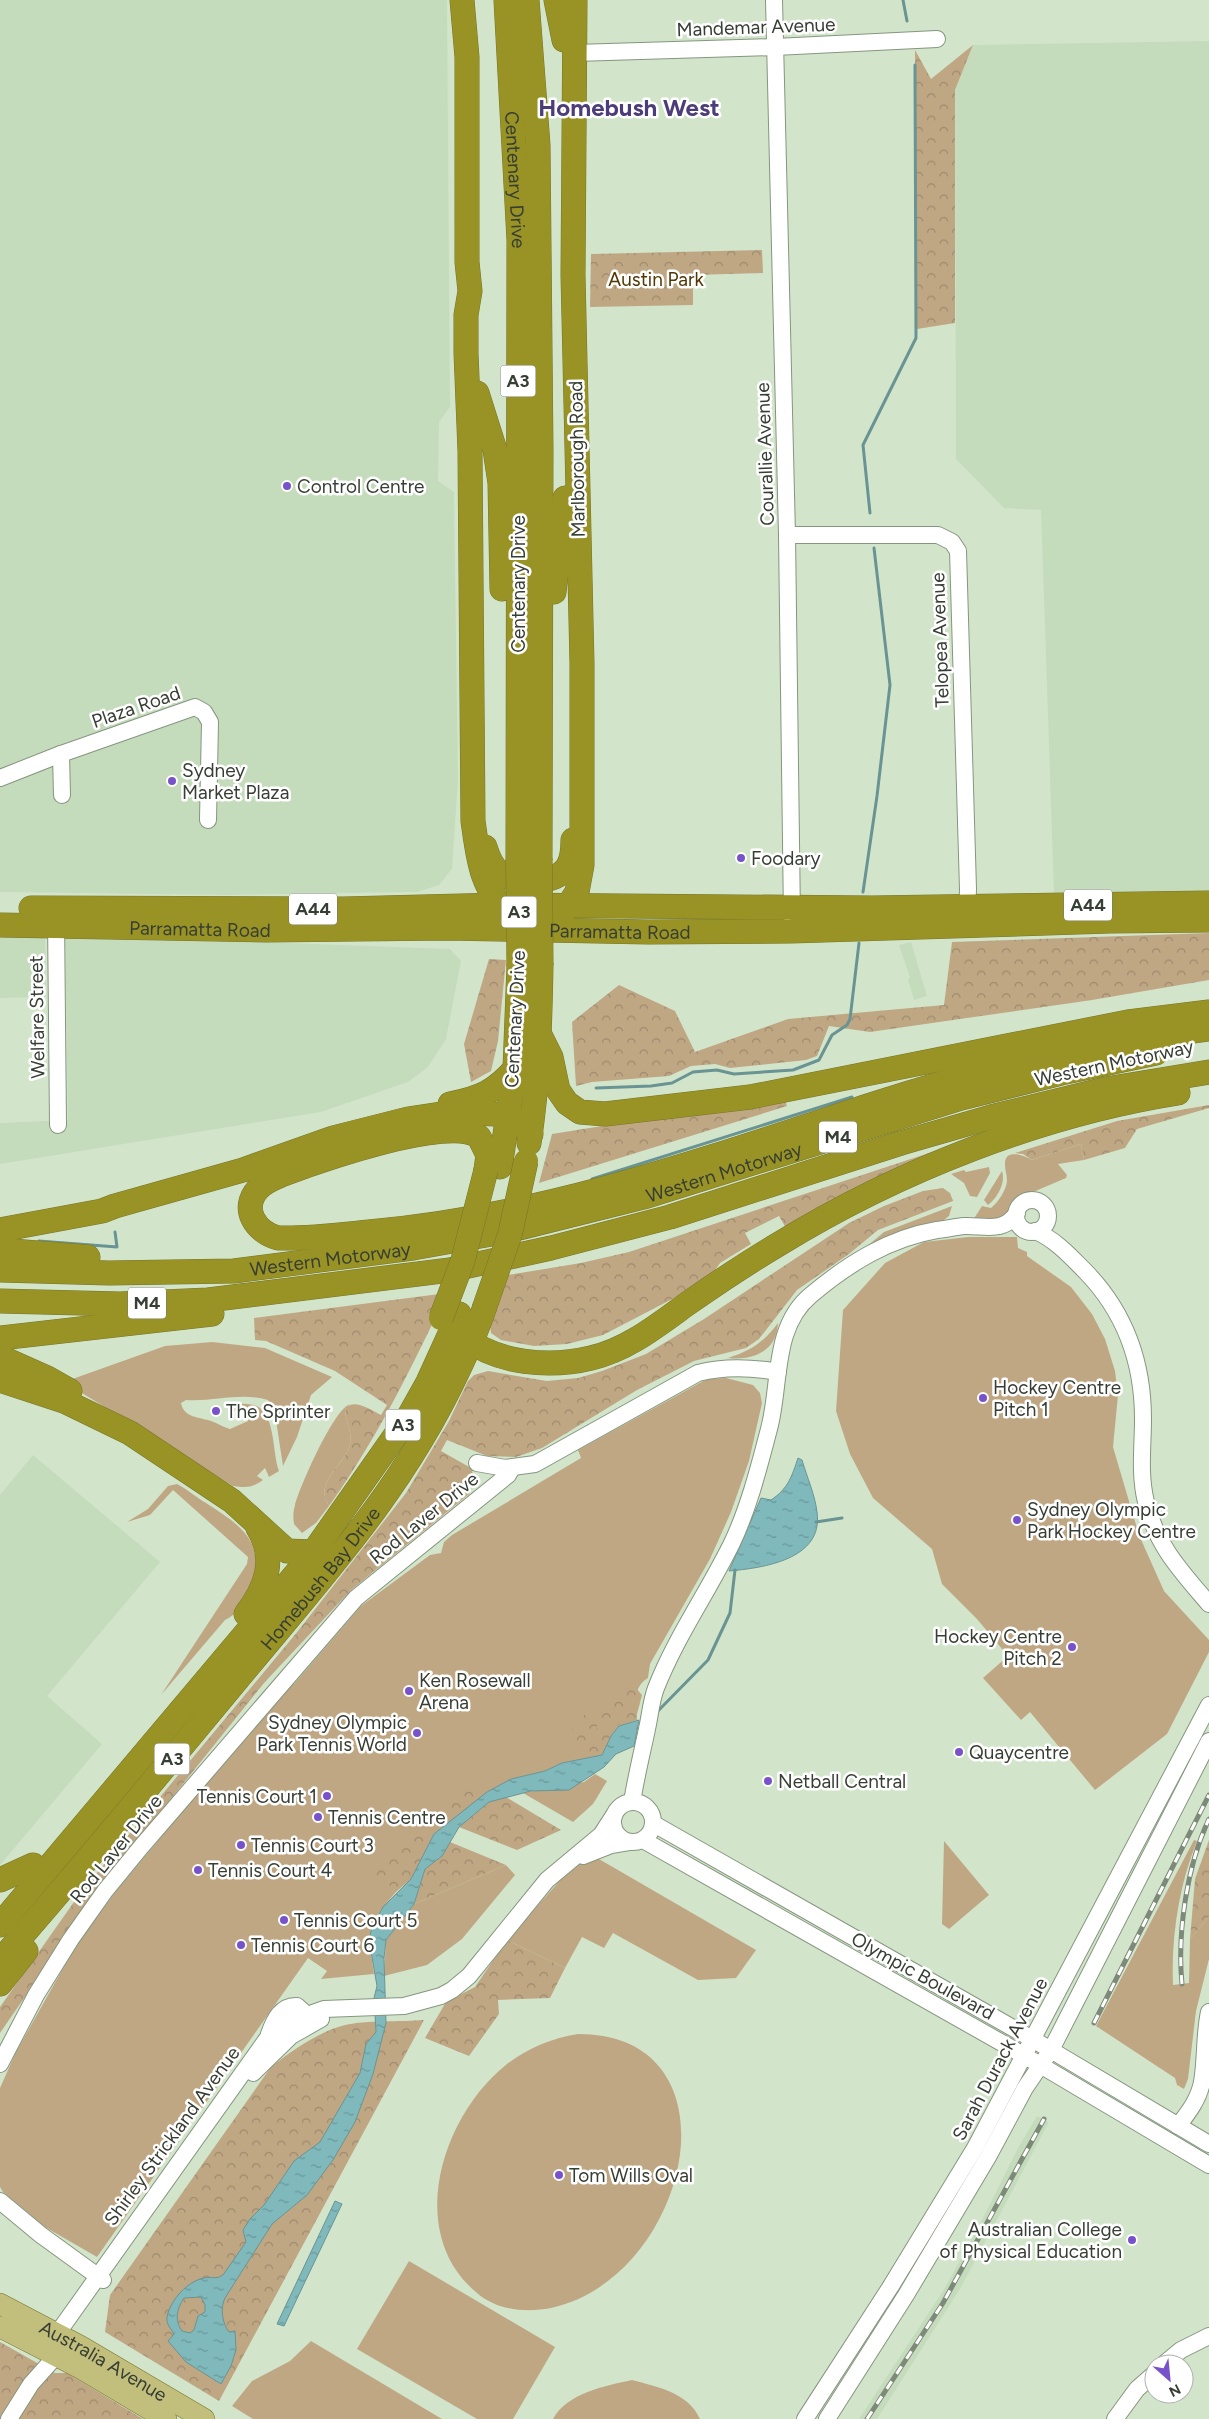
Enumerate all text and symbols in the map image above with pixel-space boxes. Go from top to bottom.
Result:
street label: Mandemar Avenue [676,13,836,41]
district label: Homebush West [538,93,720,122]
street label: Centenary Drive [501,110,531,248]
park label: Austin Park [608,268,704,291]
road number: A3 [500,366,536,396]
street label: Marlborough Road [564,380,590,538]
street label: Courallie Avenue [751,382,779,526]
place label: Control Centre [297,475,424,498]
marker: Control Centre [281,480,293,492]
street label: Centenary Drive [507,515,530,653]
street label: Telopea Avenue [926,572,954,708]
street label: Plaza Road [89,681,183,733]
place label: Sydney Market Plaza [182,759,289,804]
marker: Sydney Market Plaza [166,775,178,787]
place label: Foodary [751,847,821,870]
marker: Foodary [735,852,747,864]
road number: A44 [1064,890,1112,920]
road number: A44 [289,894,337,924]
road number: A3 [502,896,536,928]
street label: Parramatta Road [129,916,271,942]
street label: Parramatta Road [549,919,691,944]
street label: Centenary Drive [500,950,530,1088]
street label: Welfare Street [24,955,50,1079]
street label: Western Motorway [1032,1035,1196,1091]
road number: M4 [819,1122,857,1152]
street label: Western Motorway [643,1137,805,1207]
street label: Western Motorway [248,1237,412,1280]
road number: M4 [128,1288,166,1319]
place label: Hockey Centre Pitch 1 [993,1376,1121,1421]
marker: Hockey Centre Pitch 1 [977,1392,989,1404]
place label: The Sprinter [226,1400,331,1423]
marker: The Sprinter [210,1405,222,1417]
road number: A3 [386,1410,420,1440]
street label: Rod Laver Drive [365,1467,483,1569]
place label: Sydney Olympic Park Hockey Centre [1027,1498,1196,1543]
street label: Homebush Bay Drive [255,1502,385,1655]
marker: Sydney Olympic Park Hockey Centre [1011,1514,1023,1526]
place label: Hockey Centre Pitch 2 [934,1625,1062,1670]
marker: Hockey Centre Pitch 2 [1066,1641,1078,1653]
place label: Ken Rosewall Arena [419,1669,531,1714]
marker: Ken Rosewall Arena [403,1685,415,1697]
place label: Sydney Olympic Park Tennis World [257,1711,407,1756]
marker: Sydney Olympic Park Tennis World [411,1727,423,1739]
place label: Quaycentre [969,1741,1069,1764]
road number: A3 [154,1744,190,1775]
marker: Quaycentre [953,1746,965,1758]
place label: Netball Central [778,1770,906,1793]
marker: Netball Central [762,1775,774,1787]
place label: Tennis Court 1 [197,1785,317,1808]
street label: Rod Laver Drive [65,1790,167,1908]
marker: Tennis Court 1 [321,1790,333,1802]
place label: Tennis Centre [328,1806,446,1829]
marker: Tennis Centre [312,1811,324,1823]
place label: Tennis Court 3 [251,1834,374,1857]
marker: Tennis Court 3 [235,1839,247,1851]
place label: Tennis Court 4 [208,1859,332,1882]
marker: Tennis Court 4 [192,1864,204,1876]
place label: Tennis Court 5 [294,1909,417,1932]
marker: Tennis Court 5 [278,1914,290,1926]
street label: Olympic Boulevard [847,1927,999,2025]
place label: Tennis Court 6 [251,1934,374,1957]
marker: Tennis Court 6 [235,1939,247,1951]
street label: Sarah Durack Avenue [947,1974,1053,2144]
street label: Shirley Strickland Avenue [99,2042,245,2230]
place label: Tom Wills Oval [569,2164,693,2187]
marker: Tom Wills Oval [553,2169,565,2181]
place label: Australian College of Physical Education [940,2218,1122,2263]
marker: Australian College of Physical Education [1126,2234,1138,2246]
street label: Australia Avenue [36,2315,171,2406]
north arrow [1144,2354,1194,2404]
text: N [1166,2380,1183,2400]

